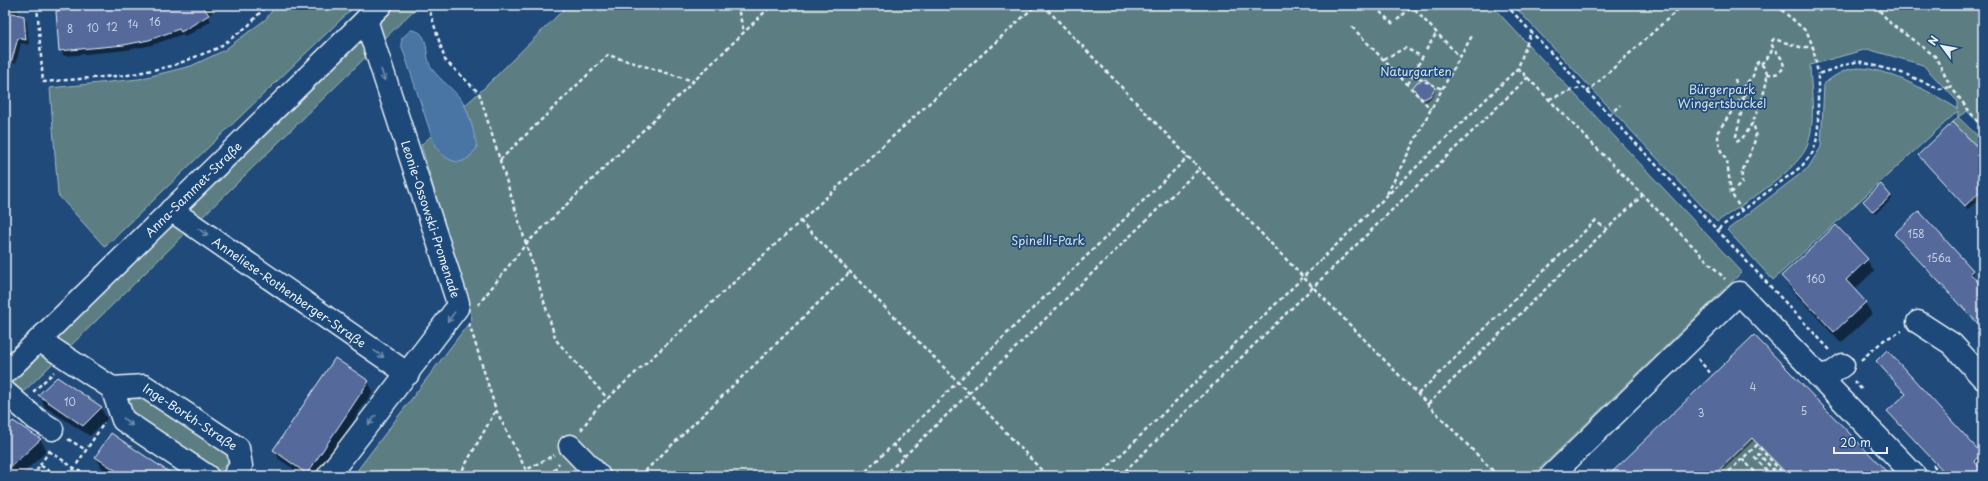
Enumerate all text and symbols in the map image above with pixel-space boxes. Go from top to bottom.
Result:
house number: 16 [149,14,161,29]
house number: 14 [127,16,139,31]
house number: 12 [106,19,118,34]
house number: 10 [87,20,99,35]
house number: 8 [67,21,73,36]
north arrow [1922,26,1962,66]
text: N [1924,32,1943,49]
park label: Naturgarten [1380,62,1452,80]
one-way arrow [380,68,388,80]
park label: Bürgerpark Wingertsbuckel [1678,80,1766,112]
street label: Anna-Sammet-Straße [140,137,246,241]
street label: Leonie-Ossowski-Promenade [397,138,465,300]
house number: 158 [1907,226,1925,241]
one-way arrow [198,228,209,236]
park label: Spinelli-Park [1011,231,1085,249]
street label: Anneliese-Rothenberger-Straße [209,232,370,352]
house number: 156a [1927,250,1952,265]
house number: 160 [1807,271,1825,286]
one-way arrow [447,311,455,322]
one-way arrow [374,350,385,358]
street label: Inge-Borkh-Straße [140,379,241,454]
house number: 4 [1750,379,1757,394]
house number: 10 [64,394,76,409]
house number: 5 [1801,403,1807,418]
house number: 3 [1698,405,1704,420]
one-way arrow [368,414,376,425]
one-way arrow [122,418,133,427]
scale bar [1834,429,1887,455]
text: 20 m [1840,433,1871,451]

